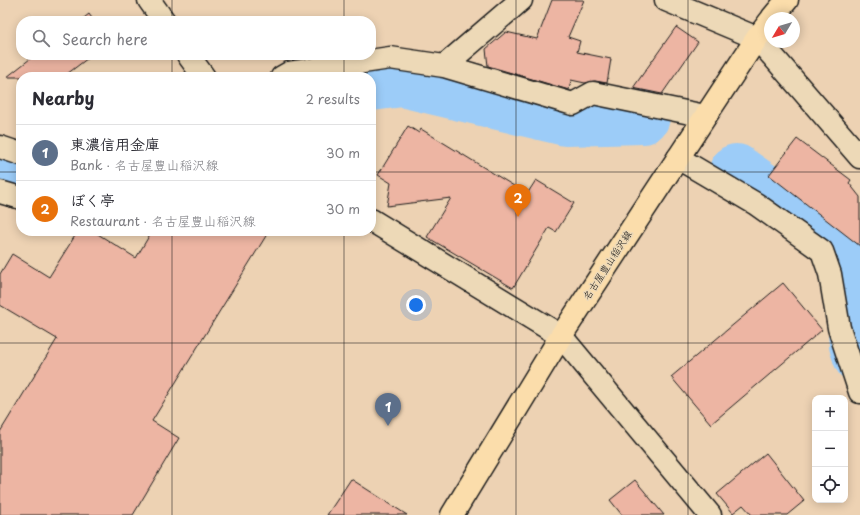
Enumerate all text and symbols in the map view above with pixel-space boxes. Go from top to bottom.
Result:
north arrow [764,12,800,48]
search box [16,16,376,60]
icon: search [30,27,52,49]
text: Search here [62,27,148,50]
text: Nearby [32,85,94,111]
text: 2 results [306,89,360,108]
text: 東濃信用金庫 [70,132,160,155]
text: 1 [42,143,48,162]
text: 30 m [326,143,360,162]
text: Bank · 名古屋豊山稲沢線 [70,155,218,174]
pin: 2 [505,184,531,217]
text: ぼく亭 [70,188,115,211]
text: 2 [40,199,50,218]
text: 30 m [326,199,360,218]
text: Restaurant · 名古屋豊山稲沢線 [70,211,256,230]
street label: 名古屋豊山稲沢線 [579,227,635,302]
your location [406,295,426,315]
pin: 1 [375,393,401,426]
map controls [812,395,848,503]
button: + [812,395,848,431]
button: − [812,431,848,467]
button: locate [812,467,848,503]

